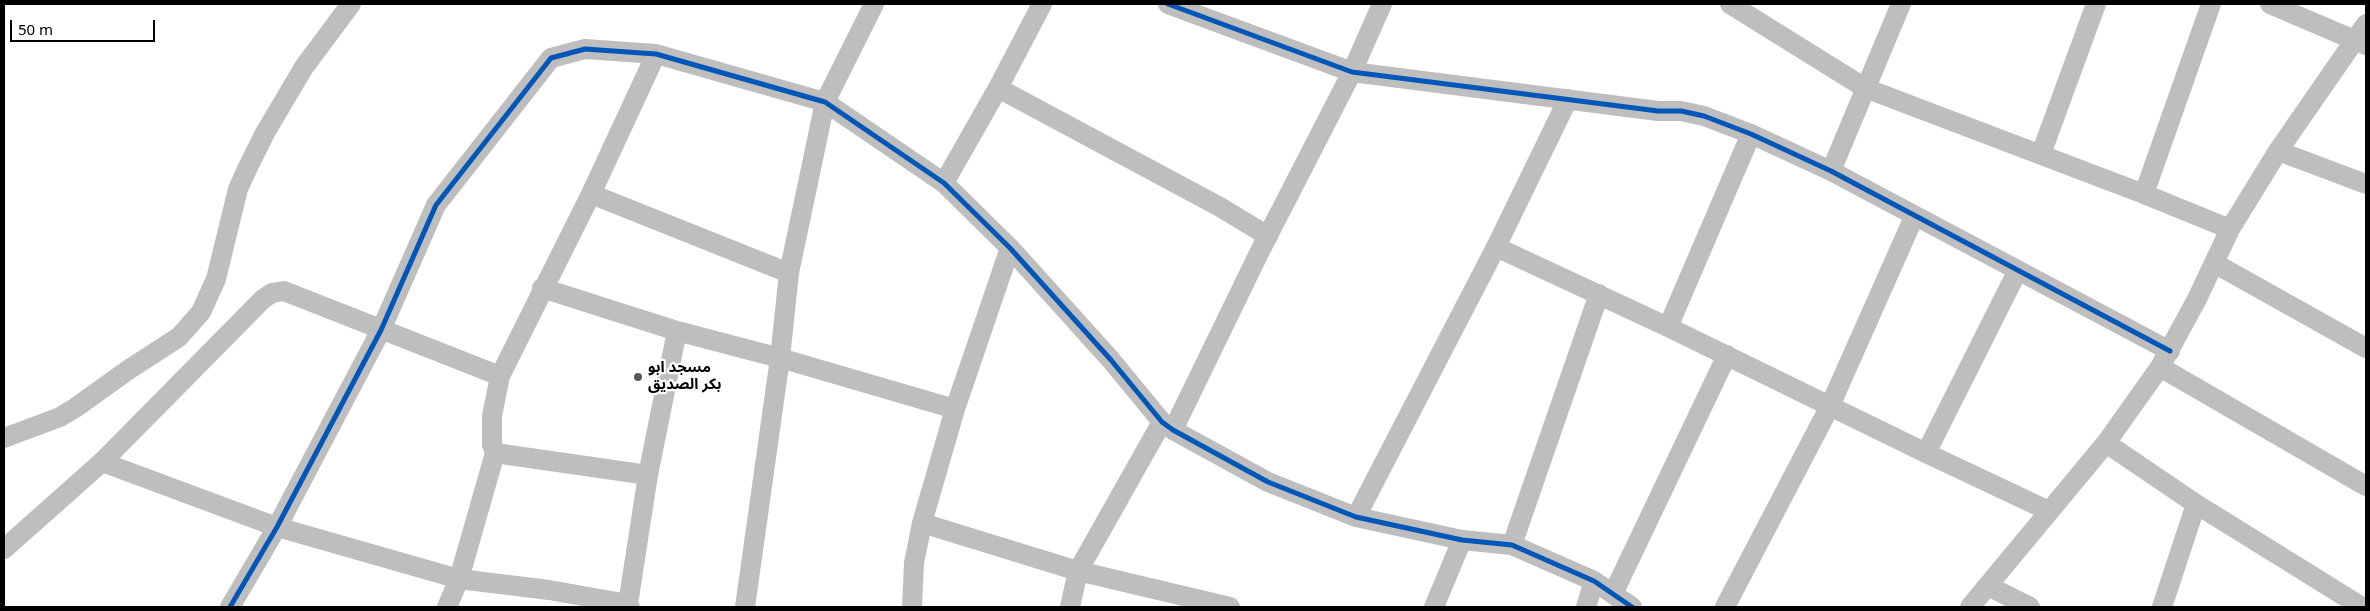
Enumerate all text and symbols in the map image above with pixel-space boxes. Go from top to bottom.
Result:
scale bar [12,10,158,42]
text: 50 m [18,19,53,39]
place label: مسجد ابو بكر الصديق [648,359,721,394]
marker: مسجد ابو بكر الصديق [632,371,644,383]

